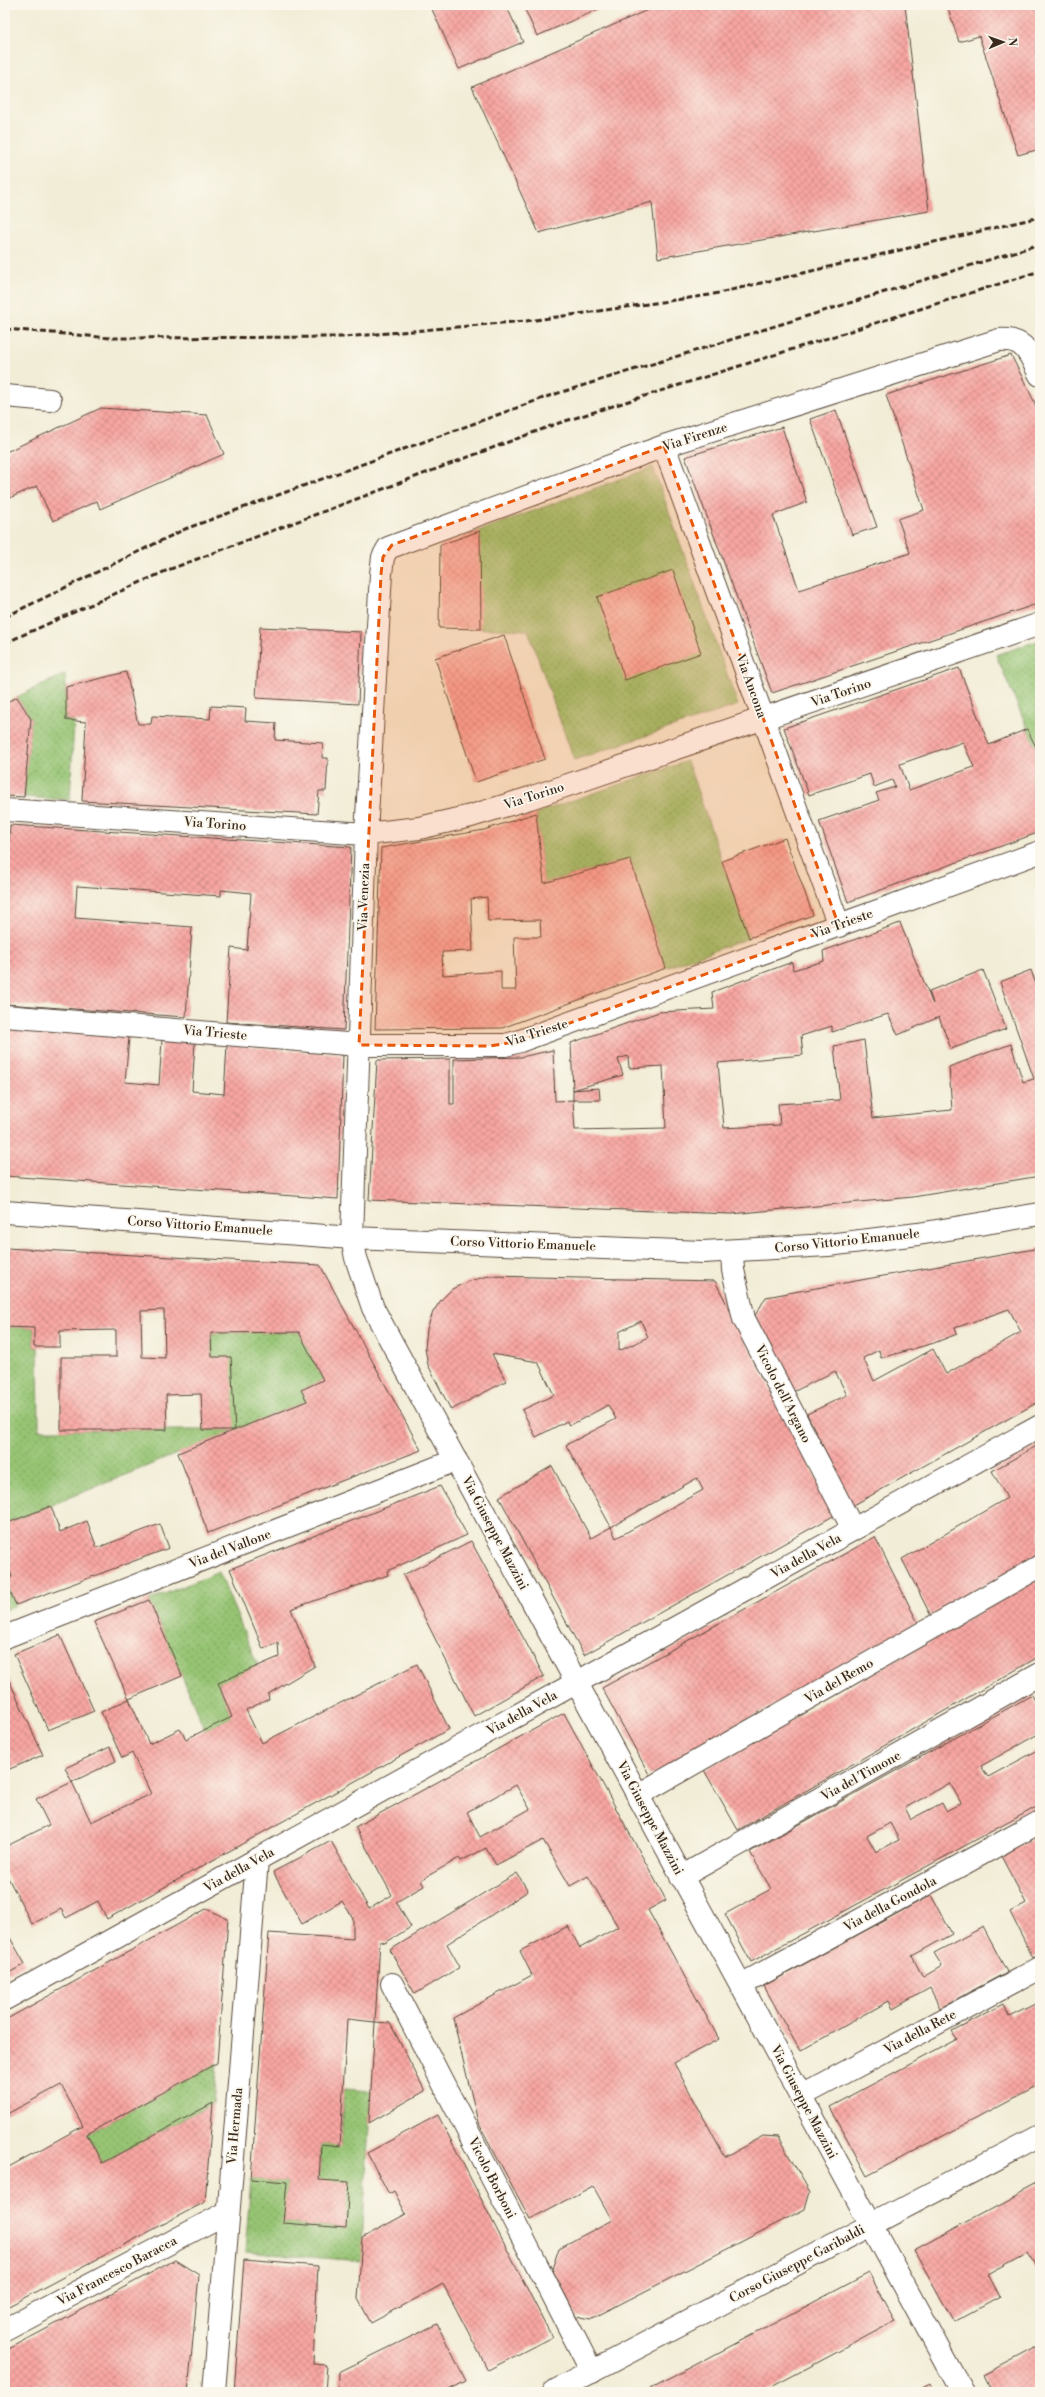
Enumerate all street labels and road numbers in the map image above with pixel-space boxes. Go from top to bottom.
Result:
street label: Via Firenze [660,419,730,455]
street label: Via Ancona [732,651,770,721]
street label: Via Torino [808,675,873,711]
street label: Via Torino [501,779,566,814]
street label: Via Torino [182,814,247,834]
street label: Via Venezia [355,862,373,932]
street label: Via Trieste [808,905,875,943]
street label: Via Trieste [503,1015,570,1051]
street label: Via Trieste [181,1022,248,1044]
street label: Corso Vittorio Emanuele [127,1213,274,1239]
street label: Corso Vittorio Emanuele [774,1225,921,1257]
street label: Corso Vittorio Emanuele [450,1233,597,1255]
street label: Vicolo dell'Argano [751,1341,815,1446]
street label: Via Giuseppe Mazzini [458,1472,532,1593]
street label: Via del Vallone [186,1526,274,1572]
street label: Via della Vela [767,1530,844,1582]
street label: Via del Remo [801,1655,876,1708]
street label: Via della Vela [483,1687,560,1739]
street label: Via del Timone [817,1747,904,1805]
street label: Via Giuseppe Mazzini [613,1757,687,1878]
street label: Via della Vela [200,1844,277,1896]
street label: Via della Gondola [840,1873,939,1936]
street label: Via della Rete [880,2006,959,2058]
street label: Via Giuseppe Mazzini [767,2041,841,2162]
street label: Via Hermada [224,2087,246,2166]
street label: Vicolo Borboni [464,2134,519,2221]
street label: Corso Giuseppe Garibaldi [726,2221,868,2307]
street label: Via Francesco Baracca [54,2232,180,2310]

